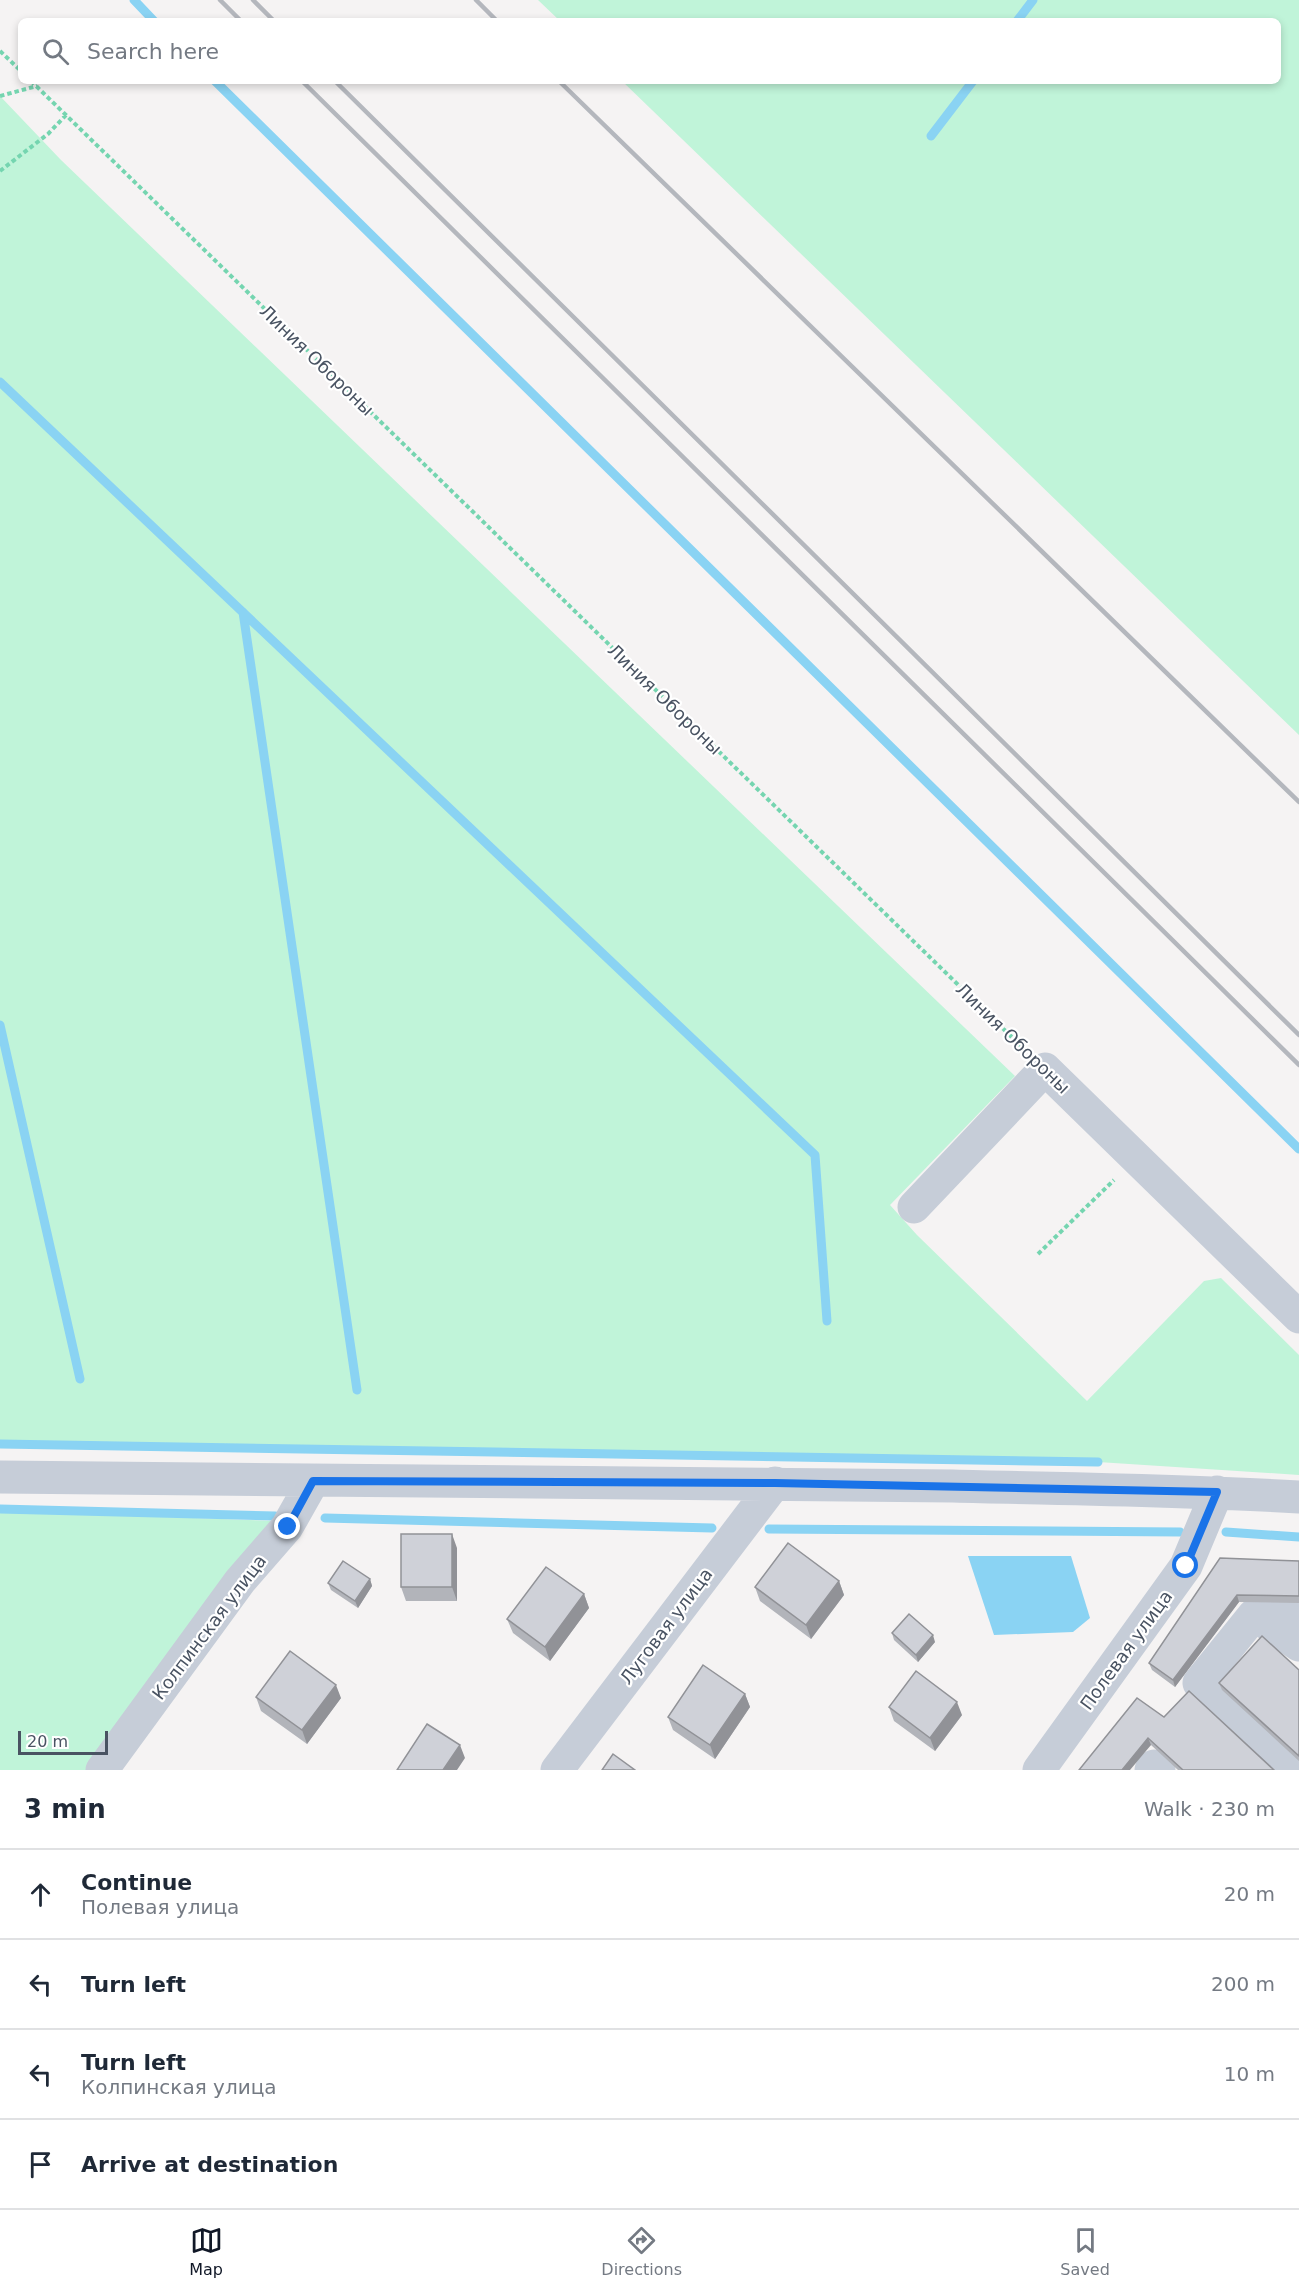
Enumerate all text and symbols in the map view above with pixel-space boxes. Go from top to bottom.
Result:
search box [18,18,1281,84]
icon: search [39,35,72,68]
text: Search here [87,39,219,64]
street label: Линия Обороны [256,300,378,420]
street label: Линия Обороны [604,639,726,759]
street label: Линия Обороны [952,978,1074,1098]
route end [274,1513,300,1539]
street label: Колпинская улица [148,1550,270,1704]
route start [1172,1552,1198,1578]
street label: Луговая улица [615,1564,717,1688]
street label: Полевая улица [1076,1586,1176,1714]
scale bar [18,1728,108,1756]
text: 20 m [27,1732,68,1751]
text: 3 min [24,1794,106,1824]
text: Walk · 230 m [1144,1797,1275,1821]
text: Continue [81,1870,192,1895]
icon: ahead [24,1878,57,1911]
text: 20 m [1224,1882,1275,1906]
text: Полевая улица [81,1895,239,1919]
icon: left [24,1968,57,2001]
text: Turn left [81,1972,186,1997]
text: 200 m [1211,1972,1275,1996]
text: Turn left [81,2050,186,2075]
icon: left [24,2058,57,2091]
text: 10 m [1224,2062,1275,2086]
text: Колпинская улица [81,2075,277,2099]
icon: arrive [24,2148,57,2181]
text: Arrive at destination [81,2152,338,2177]
tab: Map [189,2224,223,2279]
tab: Directions [601,2224,682,2279]
tab: Saved [1060,2224,1110,2279]

